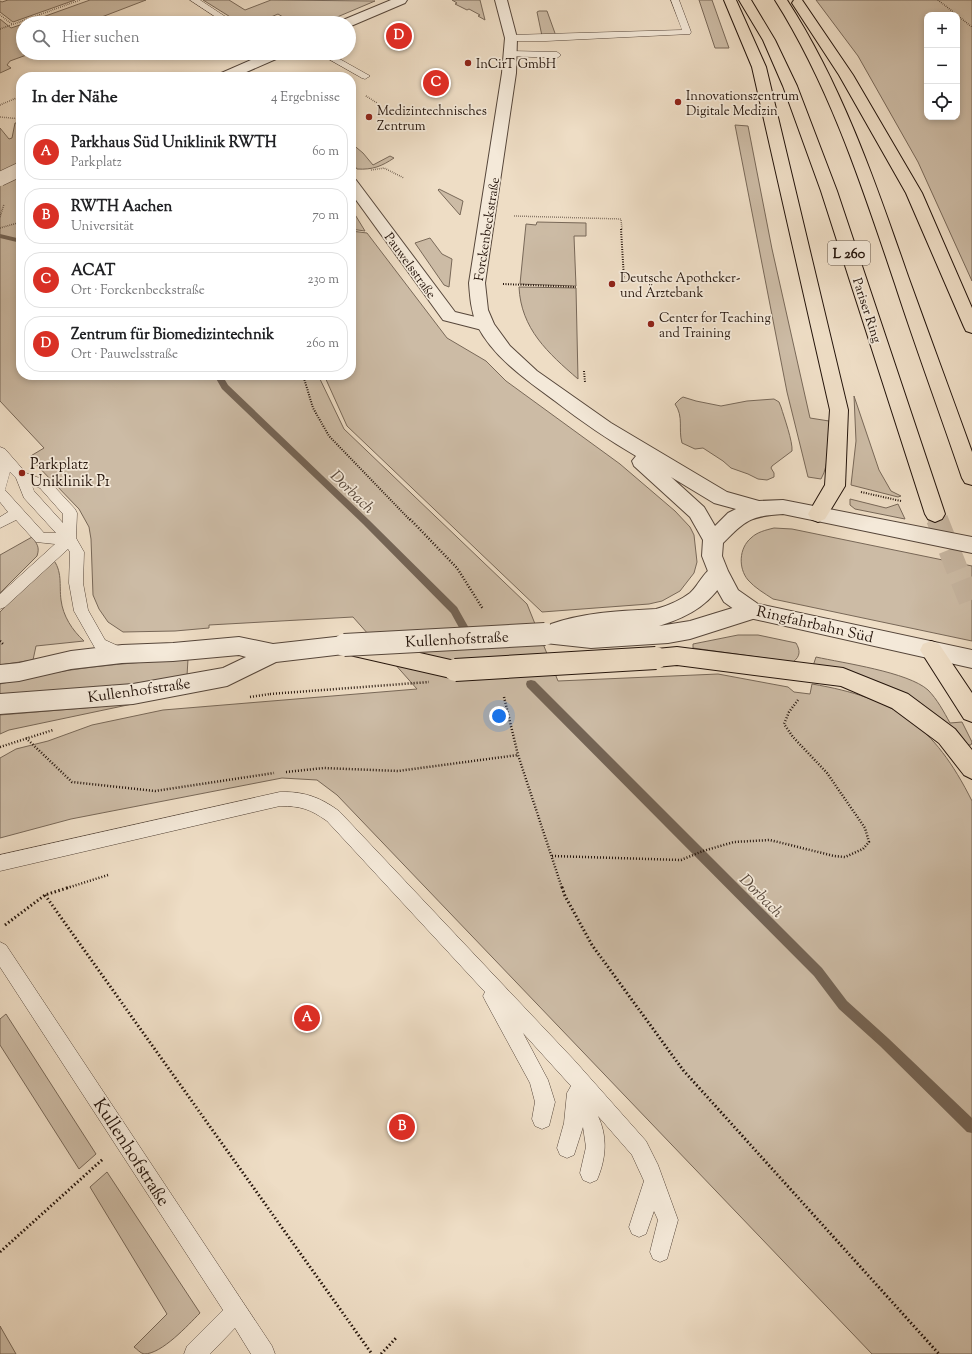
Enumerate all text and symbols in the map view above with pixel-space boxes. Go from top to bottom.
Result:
map controls [924,12,960,120]
button: + [924,12,960,48]
search box [16,16,356,60]
pin: D [386,21,412,51]
icon: search [30,27,52,49]
text: Hier suchen [62,28,140,49]
button: − [924,48,960,84]
place label: InCirT GmbH [476,56,557,74]
marker: InCirT GmbH [463,58,473,68]
pin: C [423,68,449,98]
button: locate [924,84,960,120]
text: In der Nähe [32,86,118,110]
place label: Innovationszentrum Digitale Medizin [686,88,799,121]
text: 4 Ergebnisse [271,89,340,107]
marker: Innovationszentrum Digitale Medizin [673,97,683,107]
place label: Medizintechnisches Zentrum [377,103,487,136]
marker: Medizintechnisches Zentrum [364,112,374,122]
text: Parkhaus Süd Uniklinik RWTH [71,133,277,154]
text: A [41,143,51,161]
text: 60 m [312,143,339,161]
text: Parkplatz [71,154,122,172]
street label: Forckenbeckstraße [471,176,505,282]
text: RWTH Aachen [71,197,172,218]
text: B [42,207,50,225]
text: 70 m [312,207,339,225]
text: Universität [71,218,134,236]
street label: Pauwelsstraße [379,229,440,303]
road number: L 260 [828,241,870,265]
text: ACAT [71,261,115,282]
place label: Deutsche Apotheker- und Ärztebank [620,270,740,303]
text: C [41,271,51,289]
text: 230 m [307,271,339,289]
street label: Pariser Ring [847,276,885,345]
marker: Deutsche Apotheker- und Ärztebank [607,279,617,289]
text: Ort · Forckenbeckstraße [71,282,205,300]
place label: Center for Teaching and Training [659,310,771,343]
marker: Center for Teaching and Training [646,319,656,329]
text: Zentrum für Biomedizintechnik [71,325,274,346]
text: D [41,335,51,353]
text: 260 m [306,335,339,353]
text: Ort · Pauwelsstraße [71,346,178,364]
place label: Parkplatz Uniklinik P1 [30,455,110,493]
water label: Dorbach [324,466,379,520]
marker: Parkplatz Uniklinik P1 [17,468,27,478]
street label: Ringfahrbahn Süd [754,602,876,649]
street label: Kullenhofstraße [405,627,509,654]
street label: Kullenhofstraße [86,674,192,709]
your location [489,706,509,726]
water label: Dorbach [733,870,788,924]
pin: A [294,1003,320,1033]
street label: Kullenhofstraße [86,1094,175,1212]
pin: B [389,1112,415,1142]

